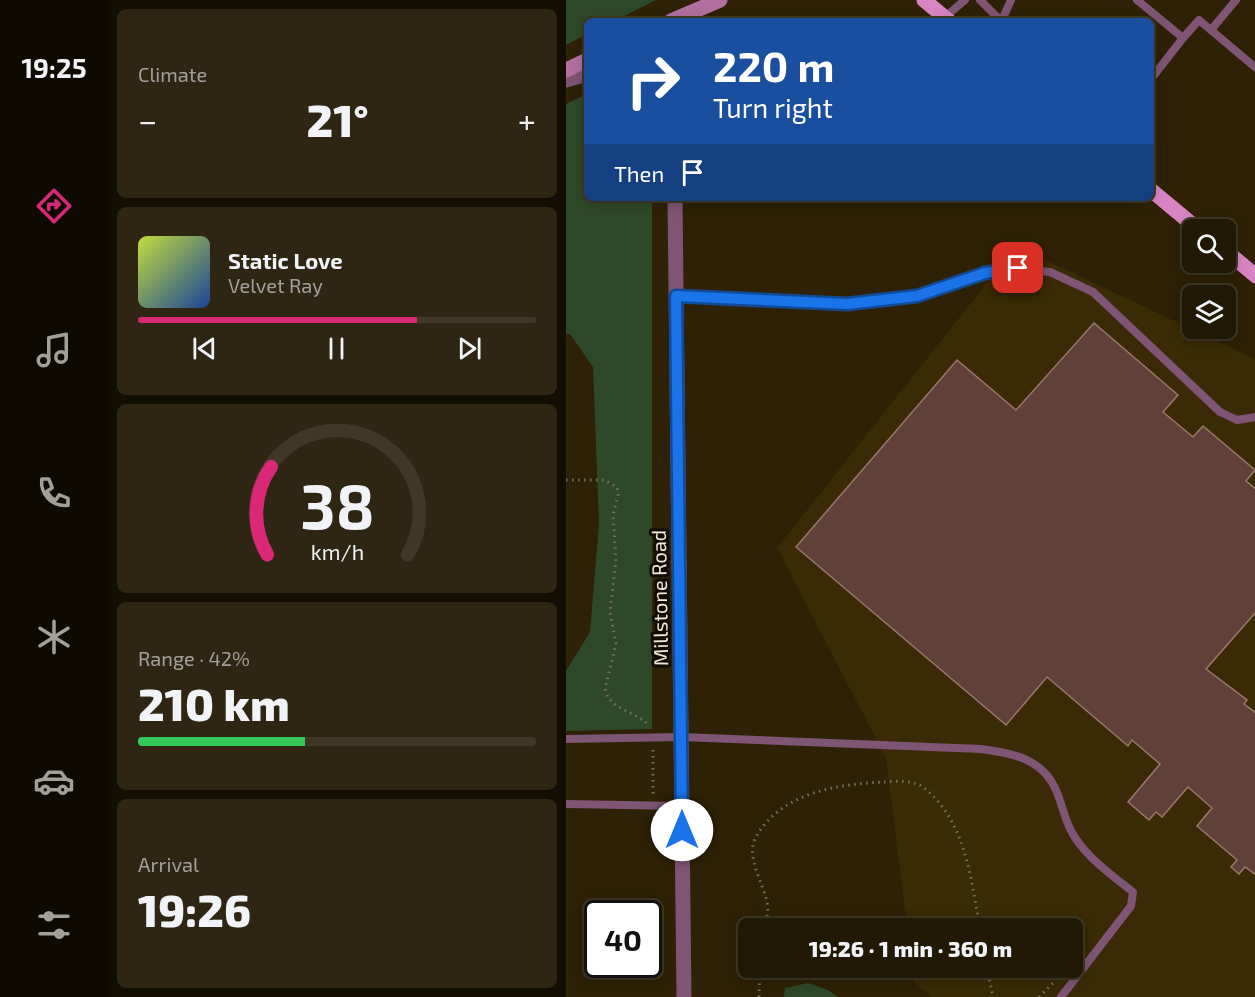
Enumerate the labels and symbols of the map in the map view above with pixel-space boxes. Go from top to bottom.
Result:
pin [992,242,1043,293]
street label: Millstone Road [646,530,672,666]
position arrow [650,798,714,862]
speed limit sign: 40 [584,900,662,978]

